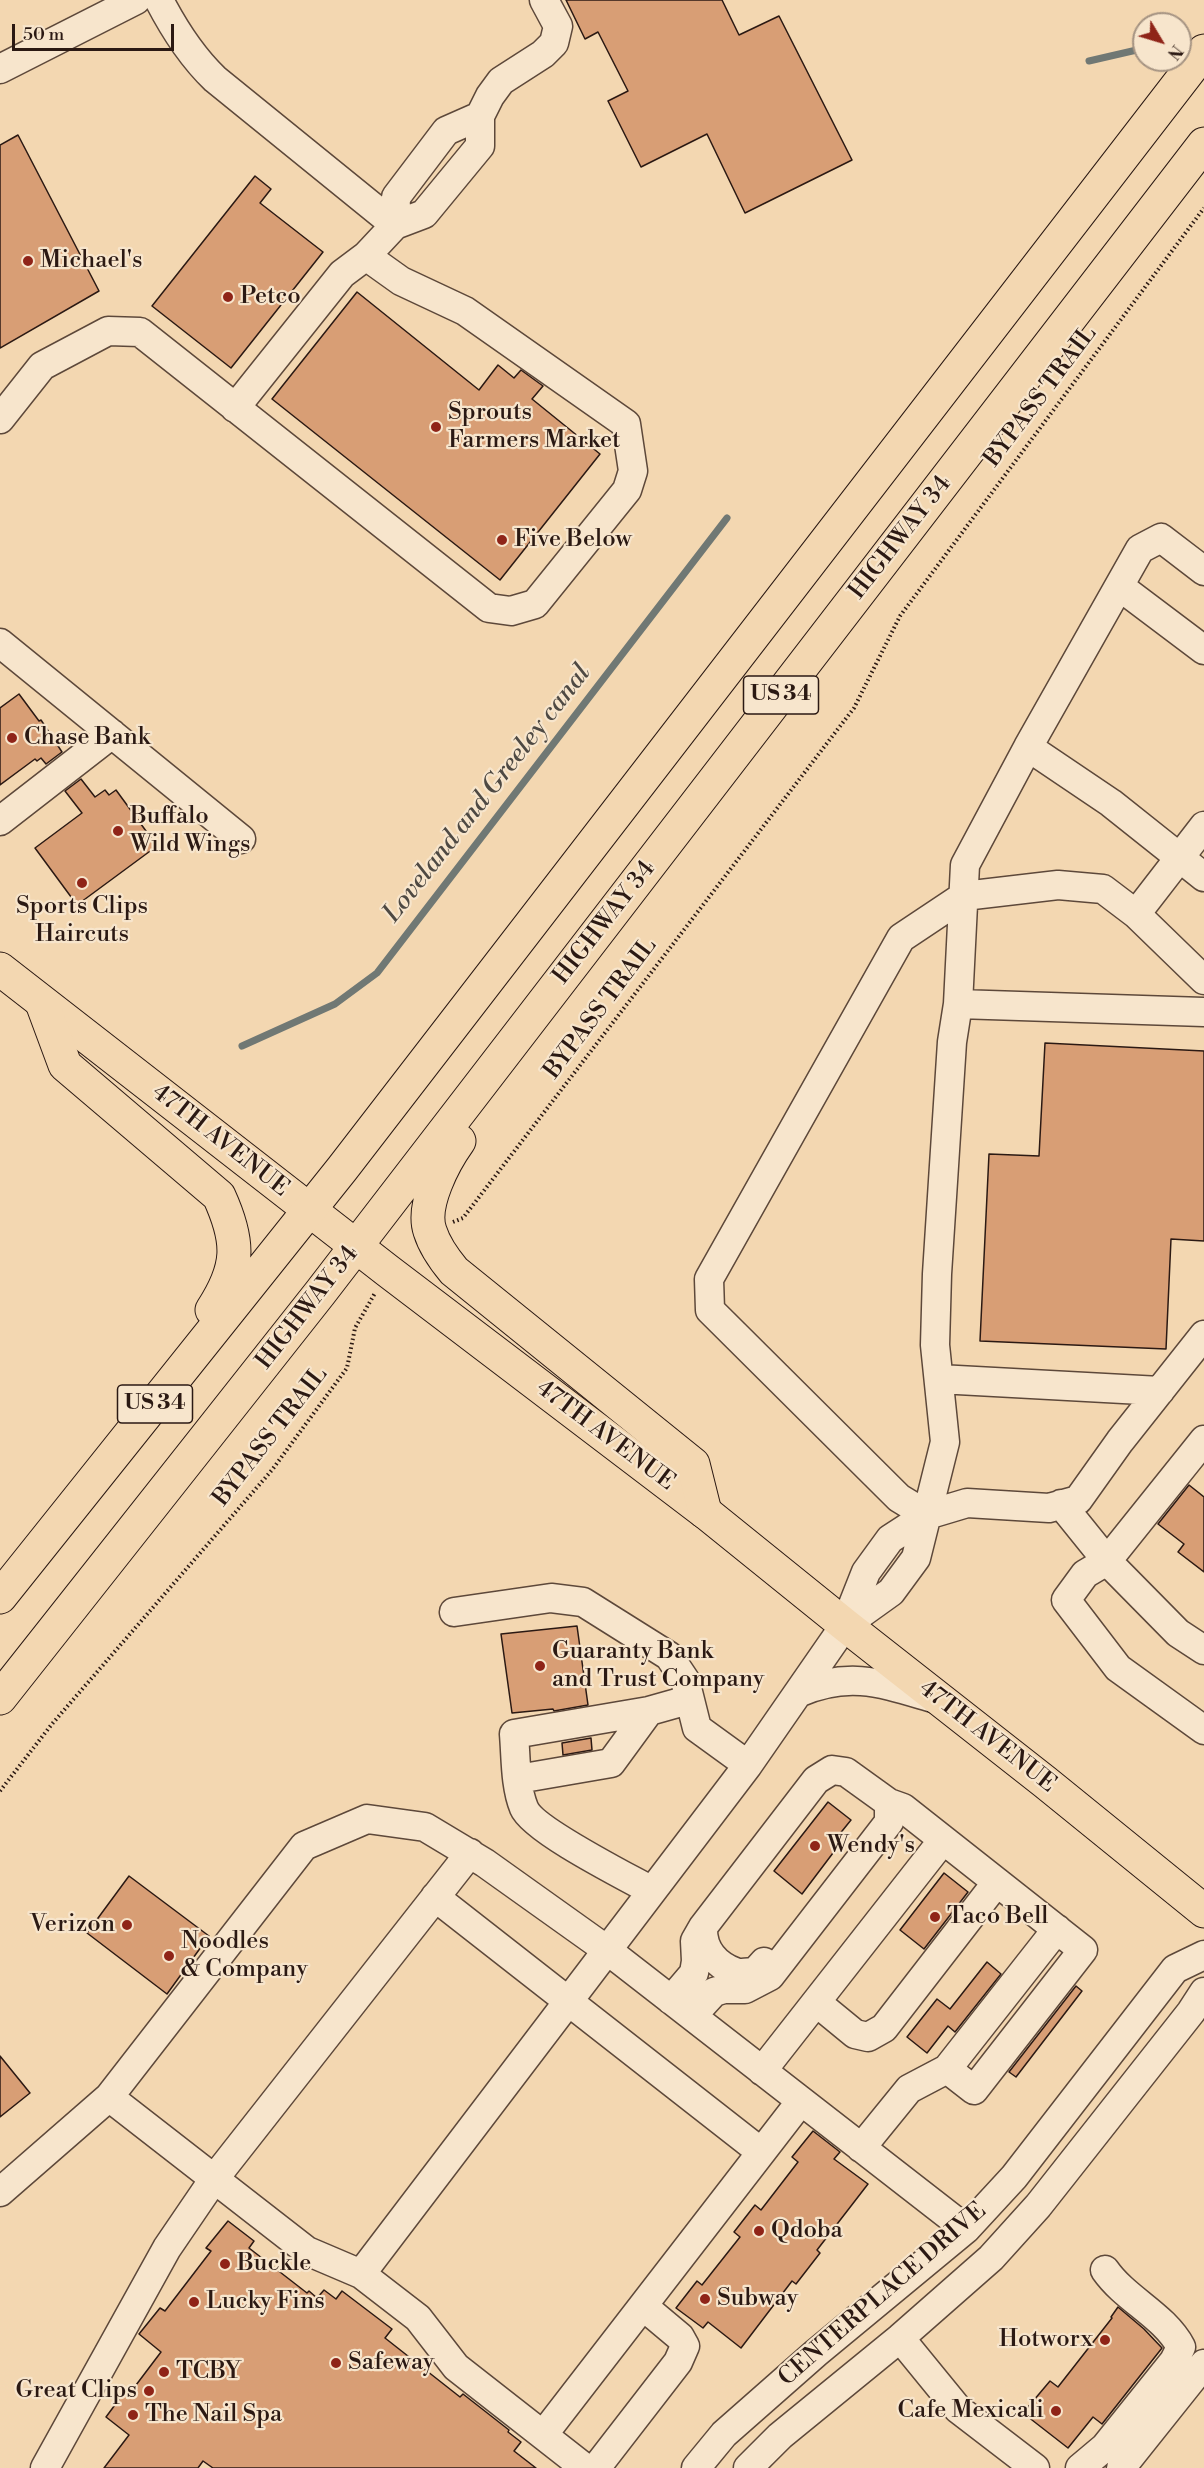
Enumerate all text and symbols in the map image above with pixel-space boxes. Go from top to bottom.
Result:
scale bar [15,12,177,50]
north arrow [1132,12,1192,72]
text: 50 m [23,23,64,46]
text: N [1163,41,1186,63]
place label: Michael's [40,247,143,275]
marker: Michael's [21,254,35,268]
place label: Petco [240,283,301,311]
marker: Petco [221,290,235,304]
street label: BYPASS TRAIL [979,321,1103,473]
place label: Sprouts Farmers Market [448,399,621,455]
marker: Sprouts Farmers Market [429,420,443,434]
street label: HIGHWAY 34 [844,470,958,606]
place label: Five Below [514,526,632,554]
marker: Five Below [495,533,509,547]
water label: Loveland and Greeley canal [378,659,598,929]
road number: US 34 [744,676,818,714]
place label: Chase Bank [24,724,150,752]
marker: Chase Bank [5,731,19,745]
place label: Buffalo Wild Wings [130,803,251,859]
marker: Buffalo Wild Wings [111,824,125,838]
street label: HIGHWAY 34 [548,855,662,991]
marker: Sports Clips Haircuts [75,876,89,890]
place label: Sports Clips Haircuts [16,893,148,949]
street label: BYPASS TRAIL [539,933,663,1085]
street label: 47TH AVENUE [146,1079,294,1203]
street label: HIGHWAY 34 [251,1240,365,1376]
street label: BYPASS TRAIL [208,1361,334,1513]
street label: 47TH AVENUE [530,1375,680,1497]
road number: US 34 [118,1385,192,1423]
place label: Guaranty Bank and Trust Company [552,1638,764,1694]
marker: Guaranty Bank and Trust Company [533,1659,547,1673]
street label: 47TH AVENUE [913,1675,1061,1799]
place label: Wendy's [827,1832,915,1860]
marker: Wendy's [808,1839,822,1853]
place label: Taco Bell [947,1903,1048,1931]
marker: Taco Bell [928,1910,942,1924]
place label: Verizon [30,1911,115,1939]
marker: Verizon [120,1918,134,1932]
place label: Noodles & Company [181,1928,308,1984]
marker: Noodles & Company [162,1949,176,1963]
street label: CENTERPLACE DRIVE [773,2197,993,2393]
place label: Qdoba [771,2217,843,2245]
marker: Qdoba [752,2224,766,2238]
place label: Buckle [237,2250,311,2278]
marker: Buckle [218,2257,232,2271]
place label: Subway [717,2285,798,2313]
place label: Lucky Fins [206,2288,325,2316]
marker: Subway [698,2292,712,2306]
marker: Lucky Fins [187,2295,201,2309]
place label: Hotworx [999,2326,1093,2354]
marker: Hotworx [1098,2333,1112,2347]
place label: Safeway [348,2349,435,2377]
marker: Safeway [329,2356,343,2370]
place label: TCBY [176,2358,241,2386]
marker: TCBY [157,2365,171,2379]
place label: Great Clips [16,2377,137,2405]
marker: Great Clips [142,2384,156,2398]
place label: Cafe Mexicali [898,2397,1044,2425]
place label: The Nail Spa [145,2401,282,2429]
marker: Cafe Mexicali [1049,2404,1063,2418]
marker: The Nail Spa [126,2408,140,2422]

